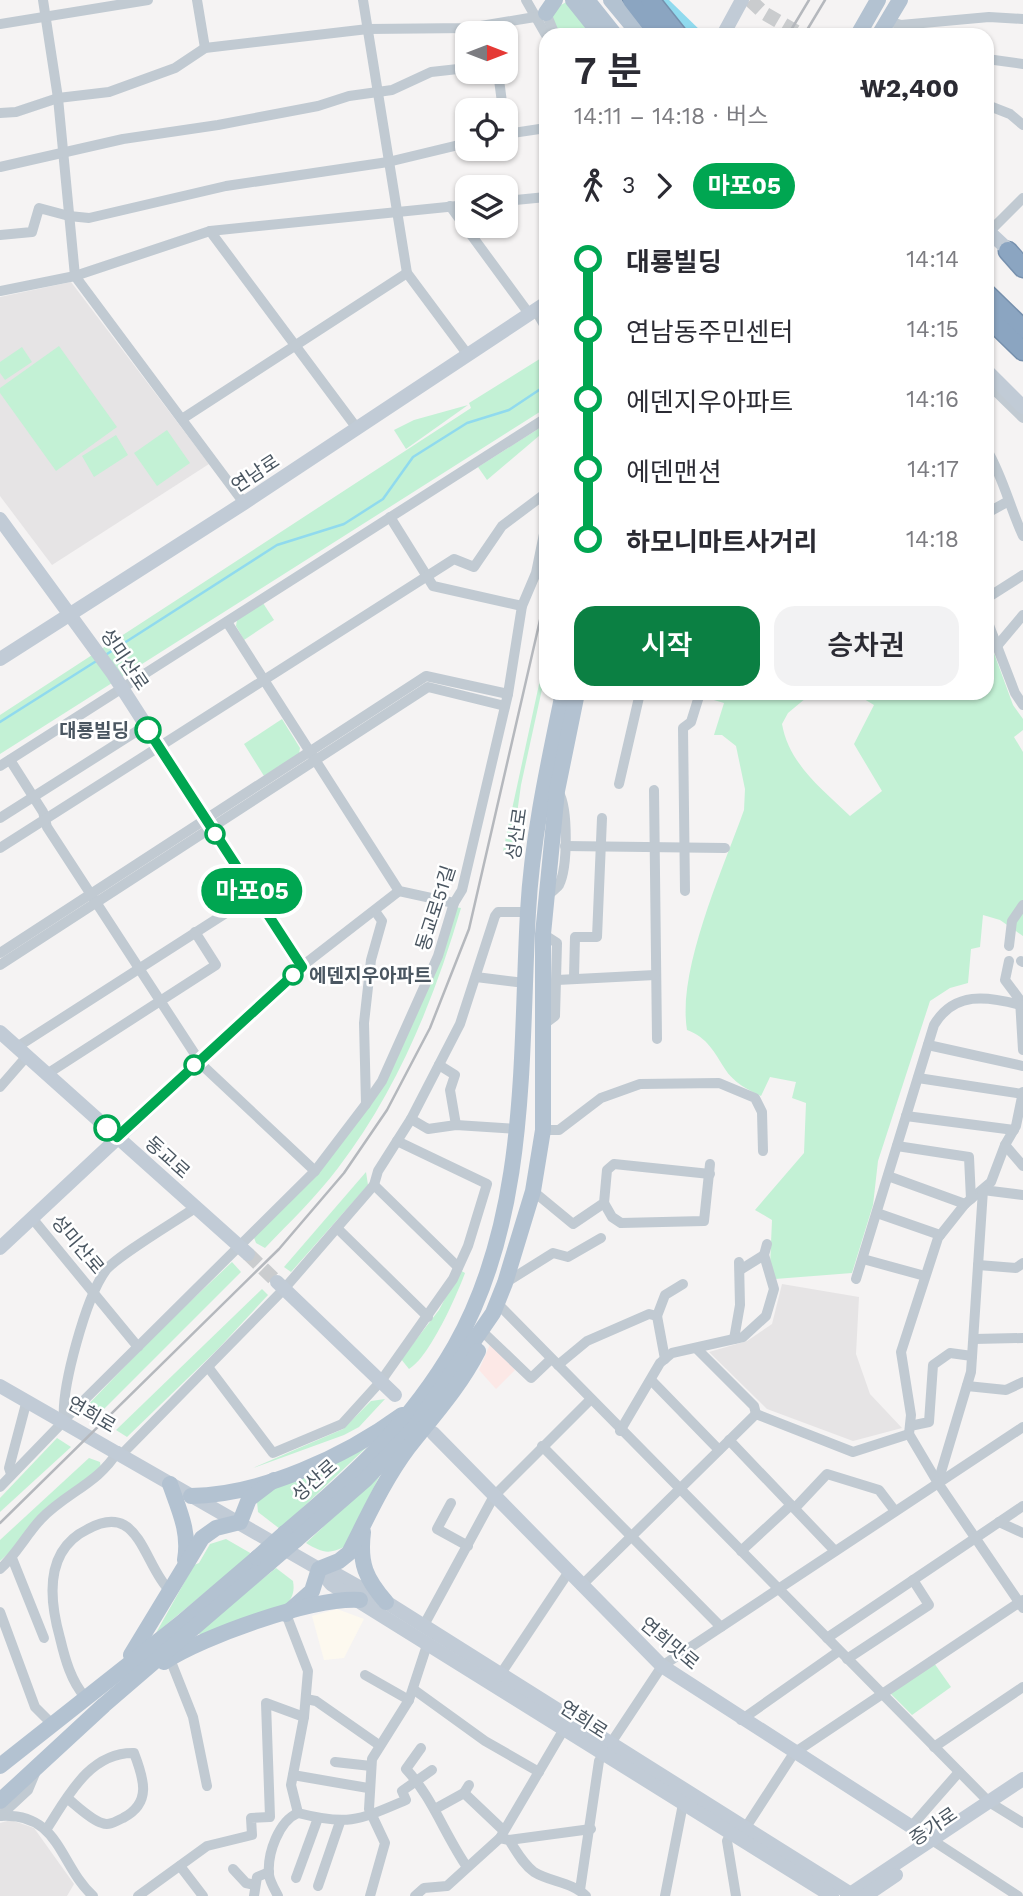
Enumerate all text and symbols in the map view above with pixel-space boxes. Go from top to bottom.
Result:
north arrow [455,21,518,84]
map controls [455,21,518,238]
text: 7 분 [574,49,642,93]
text: ₩2,400 [860,73,959,103]
button: locate [455,98,518,161]
text: 14:11 – 14:18 · 버스 [574,103,768,130]
icon: walk [574,167,612,205]
icon: forward [645,167,683,205]
text: 3 [622,172,635,199]
text: 마포05 [707,172,781,200]
button: layers [455,175,518,238]
text: 14:14 [906,246,959,273]
text: 대룡빌딩 [626,247,722,277]
text: 14:15 [907,316,959,343]
text: 연남동주민센터 [626,317,793,347]
text: 14:16 [906,386,959,413]
text: 에덴지우아파트 [626,387,793,417]
street label: 연남로 [227,449,284,497]
text: 14:17 [907,456,959,483]
text: 에덴맨션 [626,457,722,487]
text: 14:18 [906,526,959,553]
text: 하모니마트사거리 [626,527,817,557]
button: 시작 [574,606,760,686]
button: 승차권 [774,606,959,686]
street label: 성미산로 [96,624,154,695]
marker: 대룡빌딩 [135,717,161,743]
place label: 대룡빌딩 [59,719,129,742]
street label: 성산로 [501,806,532,862]
unlabelled marker [205,824,225,844]
street label: 동교로51길 [411,863,460,954]
line badge: 마포05 [203,868,301,914]
text: 마포05 [215,877,289,905]
place label: 에덴지우아파트 [309,964,431,987]
marker: 에덴지우아파트 [283,965,303,985]
unlabelled marker [184,1055,204,1075]
unlabelled marker [94,1115,120,1141]
street label: 동교로 [140,1131,195,1183]
street label: 성미산로 [46,1210,109,1278]
street label: 연희로 [63,1391,120,1438]
street label: 성산로 [287,1454,342,1506]
street label: 연희맛로 [636,1612,704,1675]
street label: 연희로 [555,1695,612,1743]
street label: 증가로 [905,1802,961,1851]

